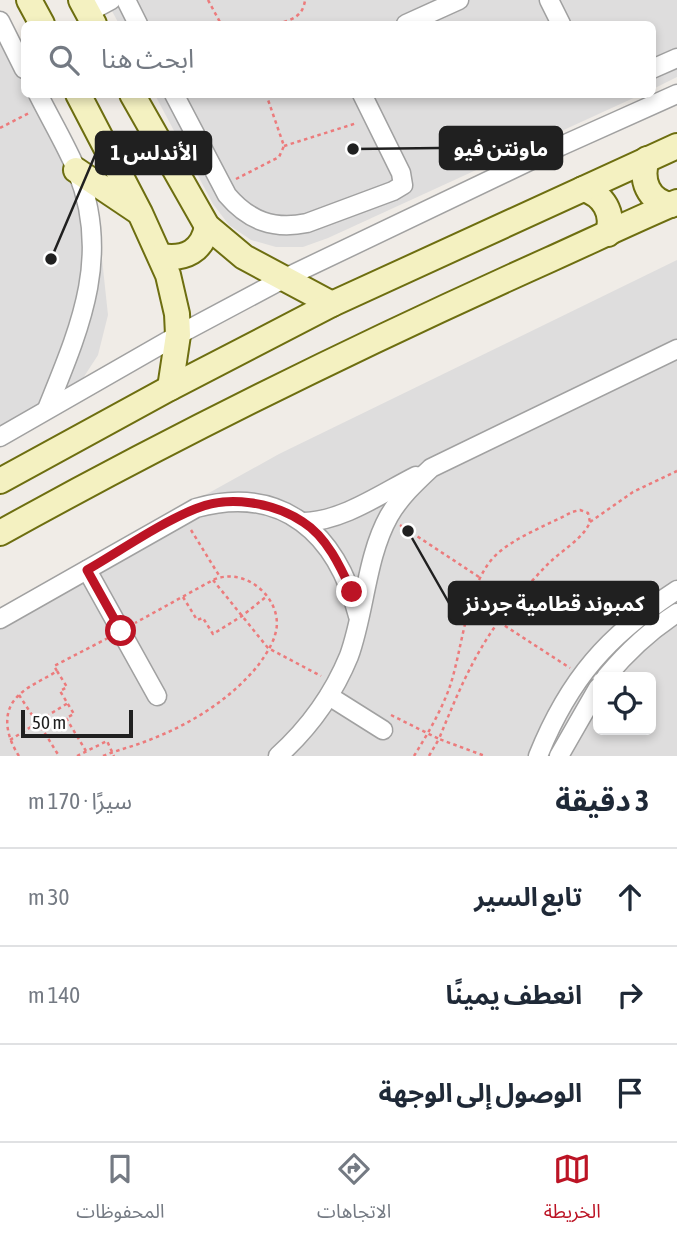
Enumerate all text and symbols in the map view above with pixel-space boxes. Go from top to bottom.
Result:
search box [21,21,656,98]
icon: search [45,41,83,79]
text: ابحث هنا [101,44,194,74]
callout: ماونتن فيو [440,127,562,169]
callout: الأندلس 1 [96,132,211,174]
text: ماونتن فيو [454,136,548,161]
text: الأندلس 1 [111,140,197,165]
route end [336,576,367,607]
callout: كمبوند قطامية جردنز [449,582,658,624]
text: كمبوند قطامية جردنز [463,591,645,616]
route start [105,615,136,646]
map controls [593,672,656,735]
button: locate [593,672,656,735]
scale bar [21,707,133,739]
text: 50 m [32,711,66,733]
text: 3 دقيقة [555,783,649,817]
text: سيرًا · 170 m [28,788,132,814]
icon: ahead [611,878,649,916]
text: تابع السير [474,882,582,912]
text: 30 m [28,884,69,910]
icon: right [611,976,649,1014]
text: انعطف يمينًا [445,980,582,1010]
text: 140 m [28,982,80,1008]
icon: arrive [611,1074,649,1112]
text: الوصول إلى الوجهة [379,1078,582,1108]
tab: المحفوظات [76,1150,165,1232]
tab: الاتجاهات [317,1150,391,1232]
tab: الخريطة [544,1150,601,1232]

